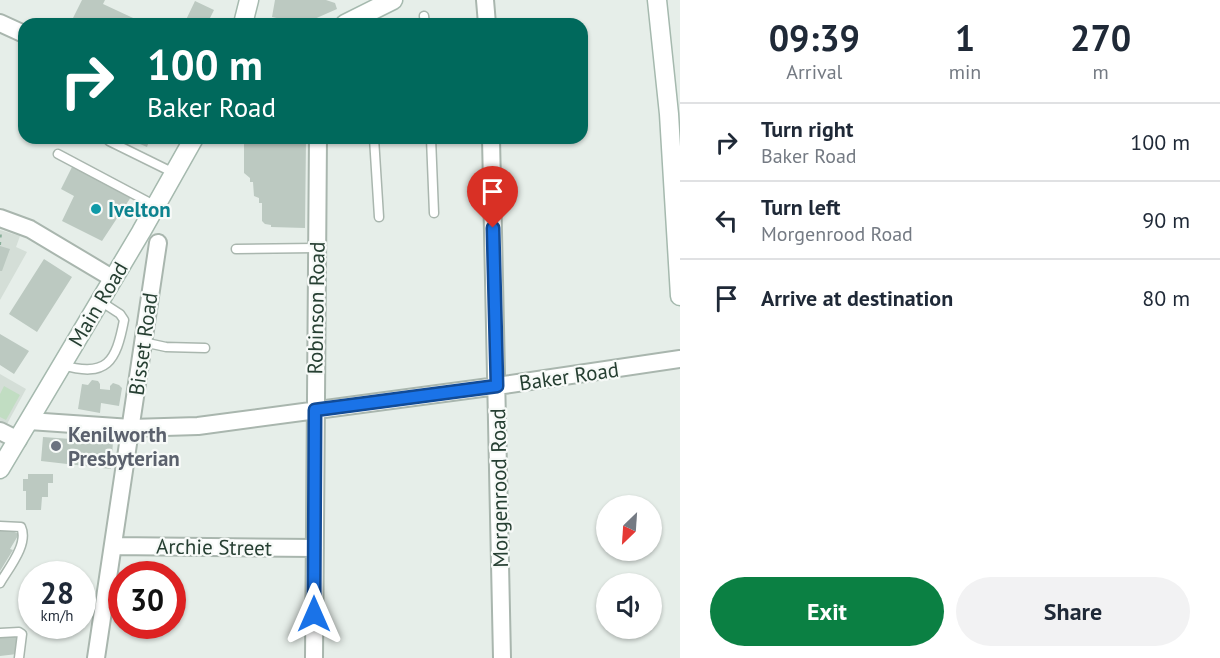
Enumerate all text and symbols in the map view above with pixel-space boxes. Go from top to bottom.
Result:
text: 09:39 [769,14,860,61]
text: 1 [955,14,975,61]
text: 270 [1070,14,1131,61]
text: 100 m [147,37,263,92]
icon: right [48,42,126,120]
text: Arrival [786,59,842,85]
text: min [949,59,981,85]
text: m [1093,59,1109,85]
text: Baker Road [147,90,276,124]
text: Turn right [761,115,853,143]
icon: right [710,126,743,159]
text: 100 m [1130,128,1190,156]
text: Baker Road [761,143,857,169]
pin [467,166,518,228]
icon: arrive [476,175,509,208]
text: Turn left [761,193,841,221]
place label: Ivelton [108,196,171,223]
marker: Ivelton [89,202,103,216]
icon: left [710,204,743,237]
text: 90 m [1142,206,1190,234]
text: Morgenrood Road [761,221,913,247]
street label: Robinson Road [301,241,331,375]
street label: Main Road [62,257,134,351]
icon: arrive [710,282,743,315]
text: Arrive at destination [761,284,953,312]
text: 80 m [1142,284,1190,312]
street label: Bisset Road [122,291,164,397]
street label: Baker Road [517,356,621,396]
street label: Morgenrood Road [484,408,514,568]
place label: Kenilworth Presbyterian [68,421,180,472]
marker: Kenilworth Presbyterian [49,439,63,453]
north arrow [596,495,662,561]
map controls [596,495,662,639]
street label: Archie Street [156,532,272,562]
speed limit sign: 30 [108,561,186,639]
text: 28 [40,573,74,612]
button: sound [596,573,662,639]
button: Exit [710,577,944,646]
button: Share [956,577,1190,646]
position arrow [282,582,346,646]
text: km/h [41,606,73,625]

